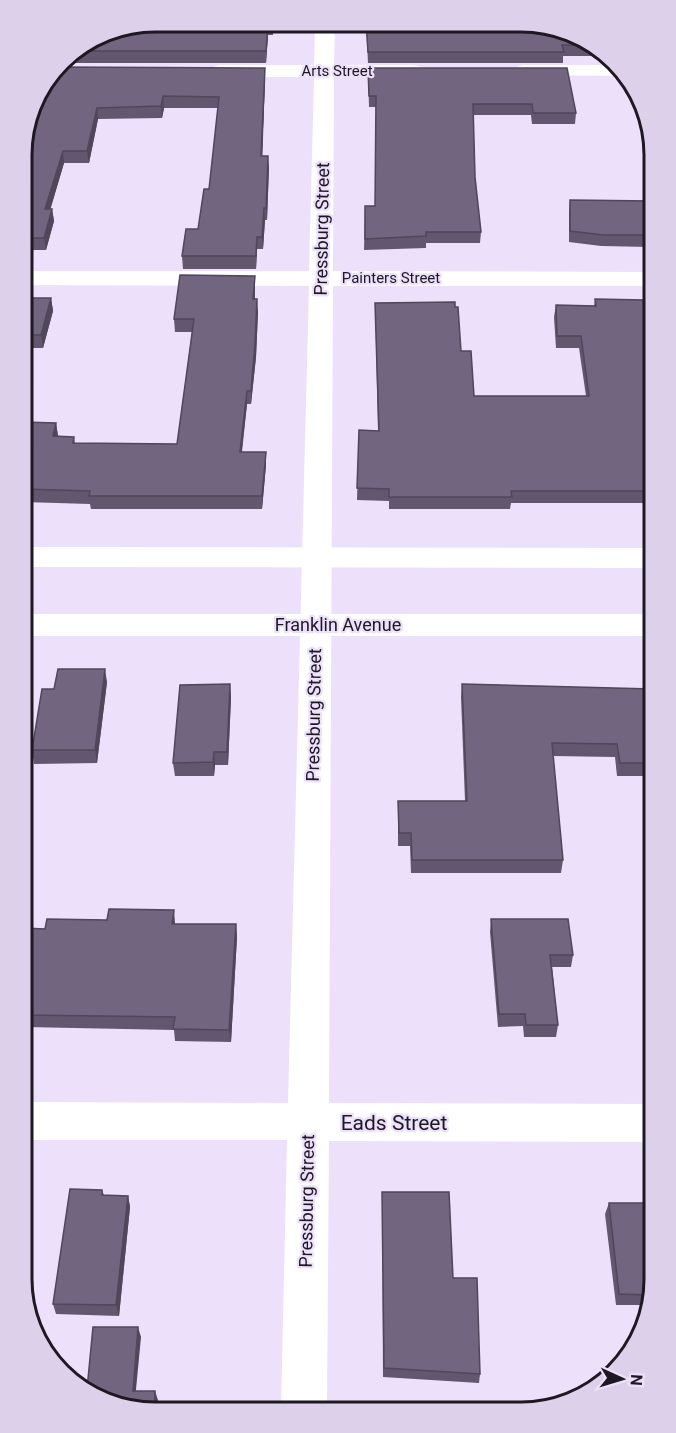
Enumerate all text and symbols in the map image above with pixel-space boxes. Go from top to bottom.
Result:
street label: Arts Street [301,62,373,80]
street label: Pressburg Street [310,162,333,296]
street label: Painters Street [342,269,440,287]
street label: Franklin Avenue [275,614,401,635]
street label: Pressburg Street [302,648,325,782]
street label: Eads Street [341,1111,447,1135]
street label: Pressburg Street [295,1134,318,1268]
north arrow [592,1349,652,1409]
text: N [627,1374,646,1386]

